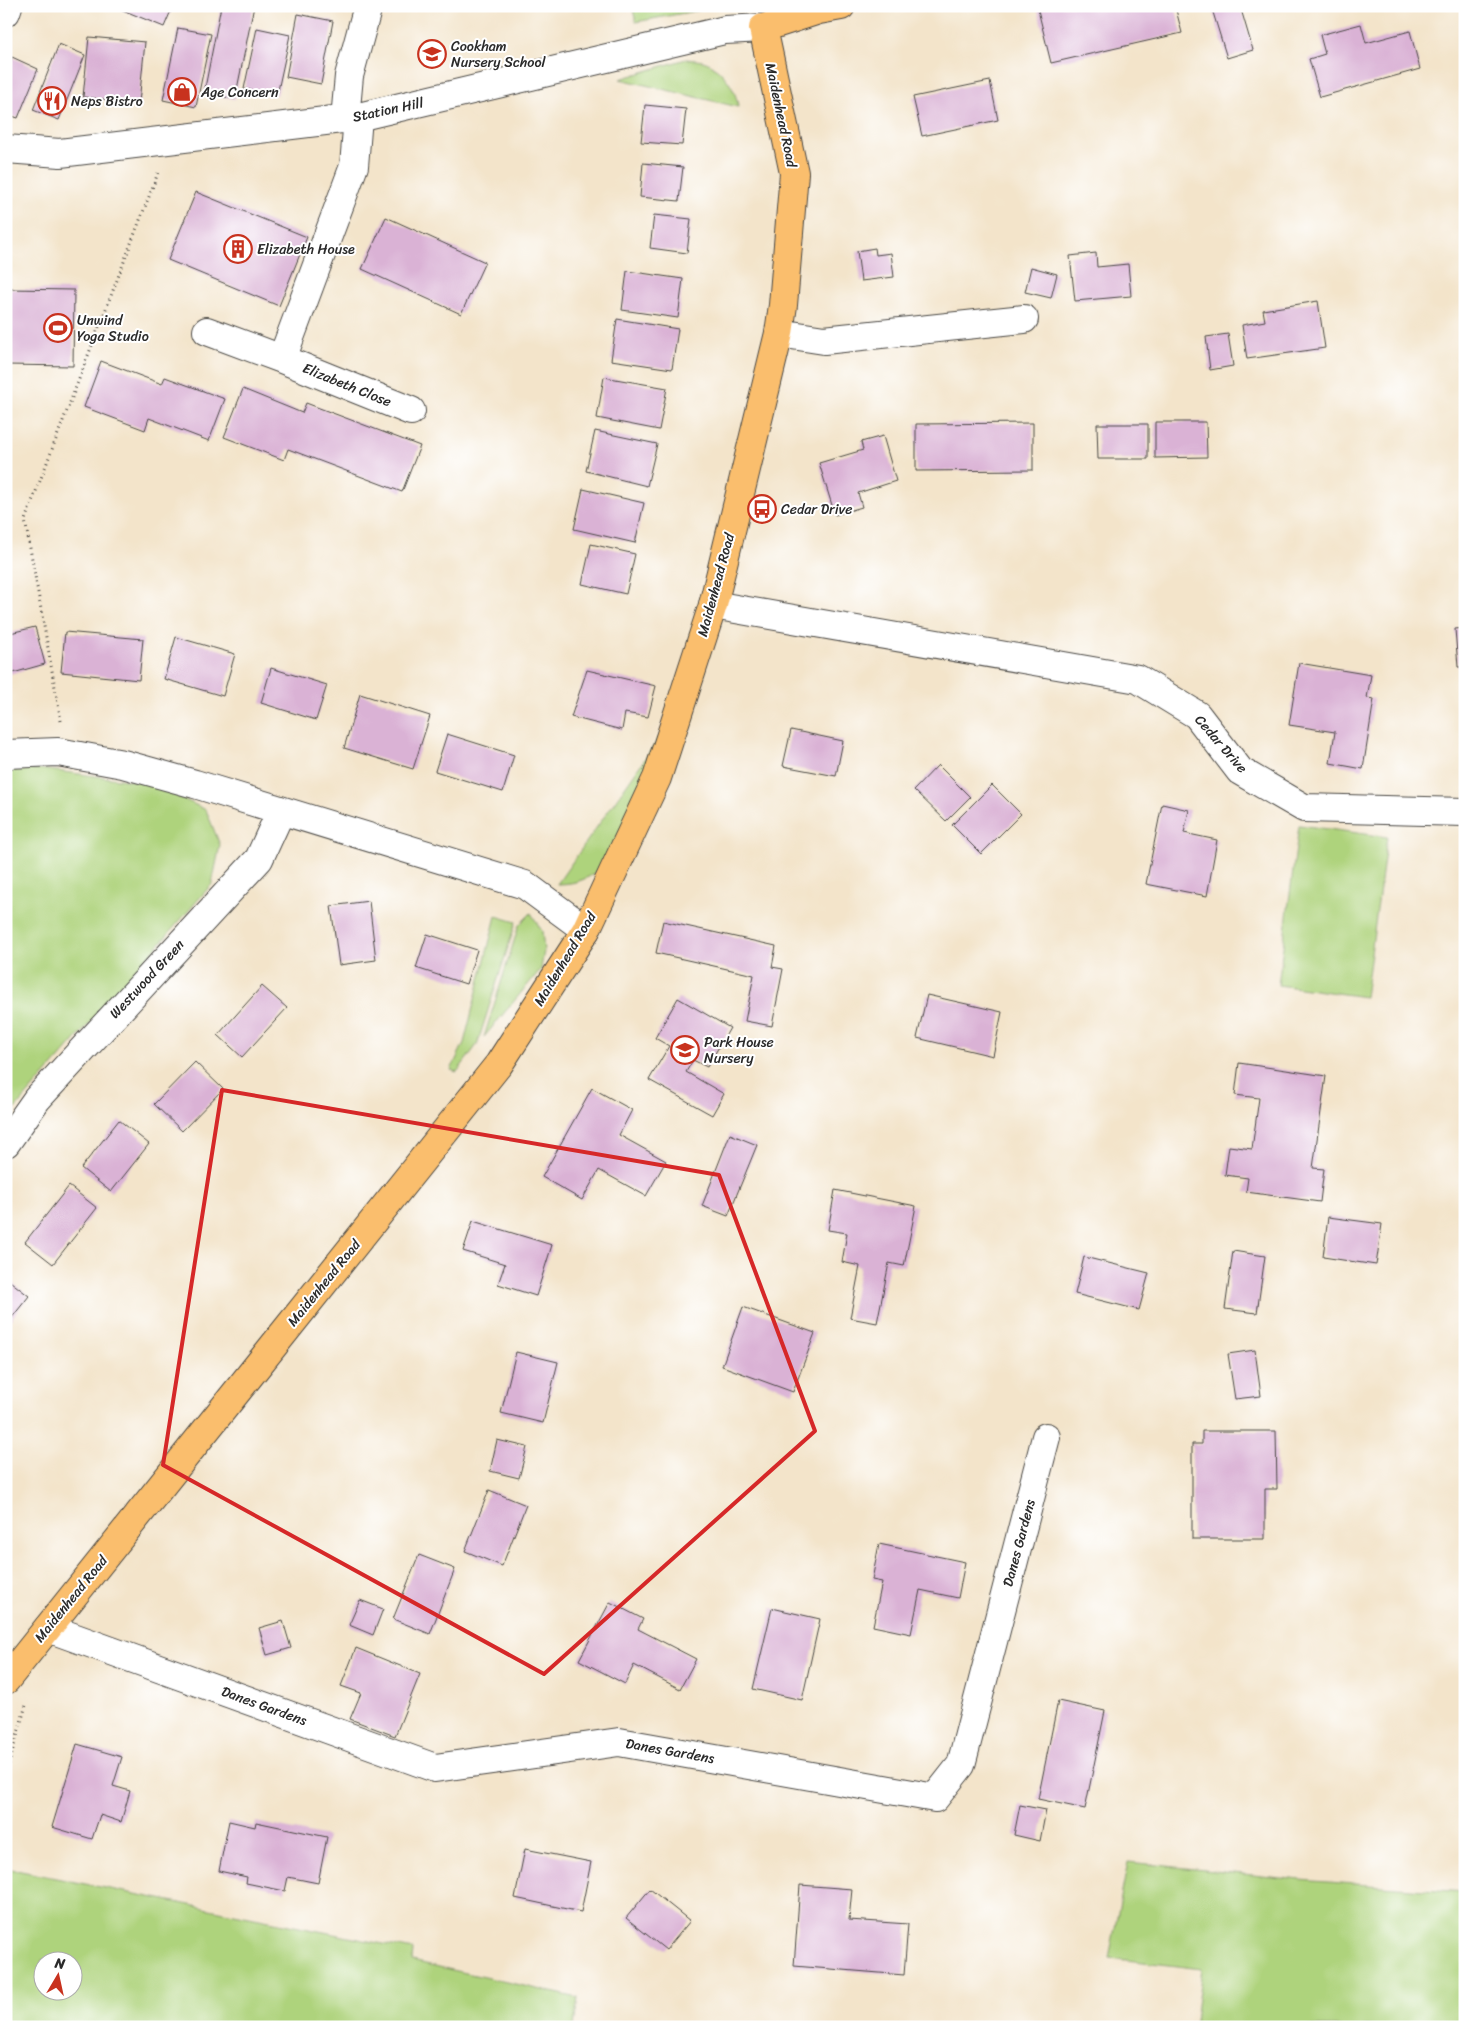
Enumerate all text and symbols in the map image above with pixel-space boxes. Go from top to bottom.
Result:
place label: Cookham Nursery School [451,34,547,75]
school or university icon: Cookham Nursery School [417,39,447,69]
street label: Maidenhead Road [758,60,805,171]
shop icon: Age Concern [167,77,197,107]
place label: Age Concern [200,80,279,105]
restaurant icon: Neps Bistro [37,86,67,116]
place label: Neps Bistro [71,89,143,114]
street label: Station Hill [350,90,427,130]
building icon: Elizabeth House [223,234,253,264]
place label: Elizabeth House [257,237,355,262]
place label: Unwind Yoga Studio [77,308,149,349]
sports icon: Unwind Yoga Studio [43,313,73,343]
street label: Elizabeth Close [299,356,395,414]
bus stop icon: Cedar Drive [747,494,777,524]
place label: Cedar Drive [781,497,852,522]
street label: Maidenhead Road [690,529,742,640]
street label: Cedar Drive [1188,709,1254,779]
street label: Maidenhead Road [527,906,604,1011]
street label: Westwood Green [103,933,191,1025]
place label: Park House Nursery [704,1030,774,1071]
school or university icon: Park House Nursery [670,1035,700,1065]
street label: Maidenhead Road [281,1233,368,1332]
street label: Danes Gardens [995,1496,1043,1589]
street label: Maidenhead Road [28,1549,115,1648]
street label: Danes Gardens [218,1679,311,1733]
street label: Danes Gardens [624,1731,717,1771]
north arrow [32,1950,82,2000]
text: N [52,1950,67,1977]

